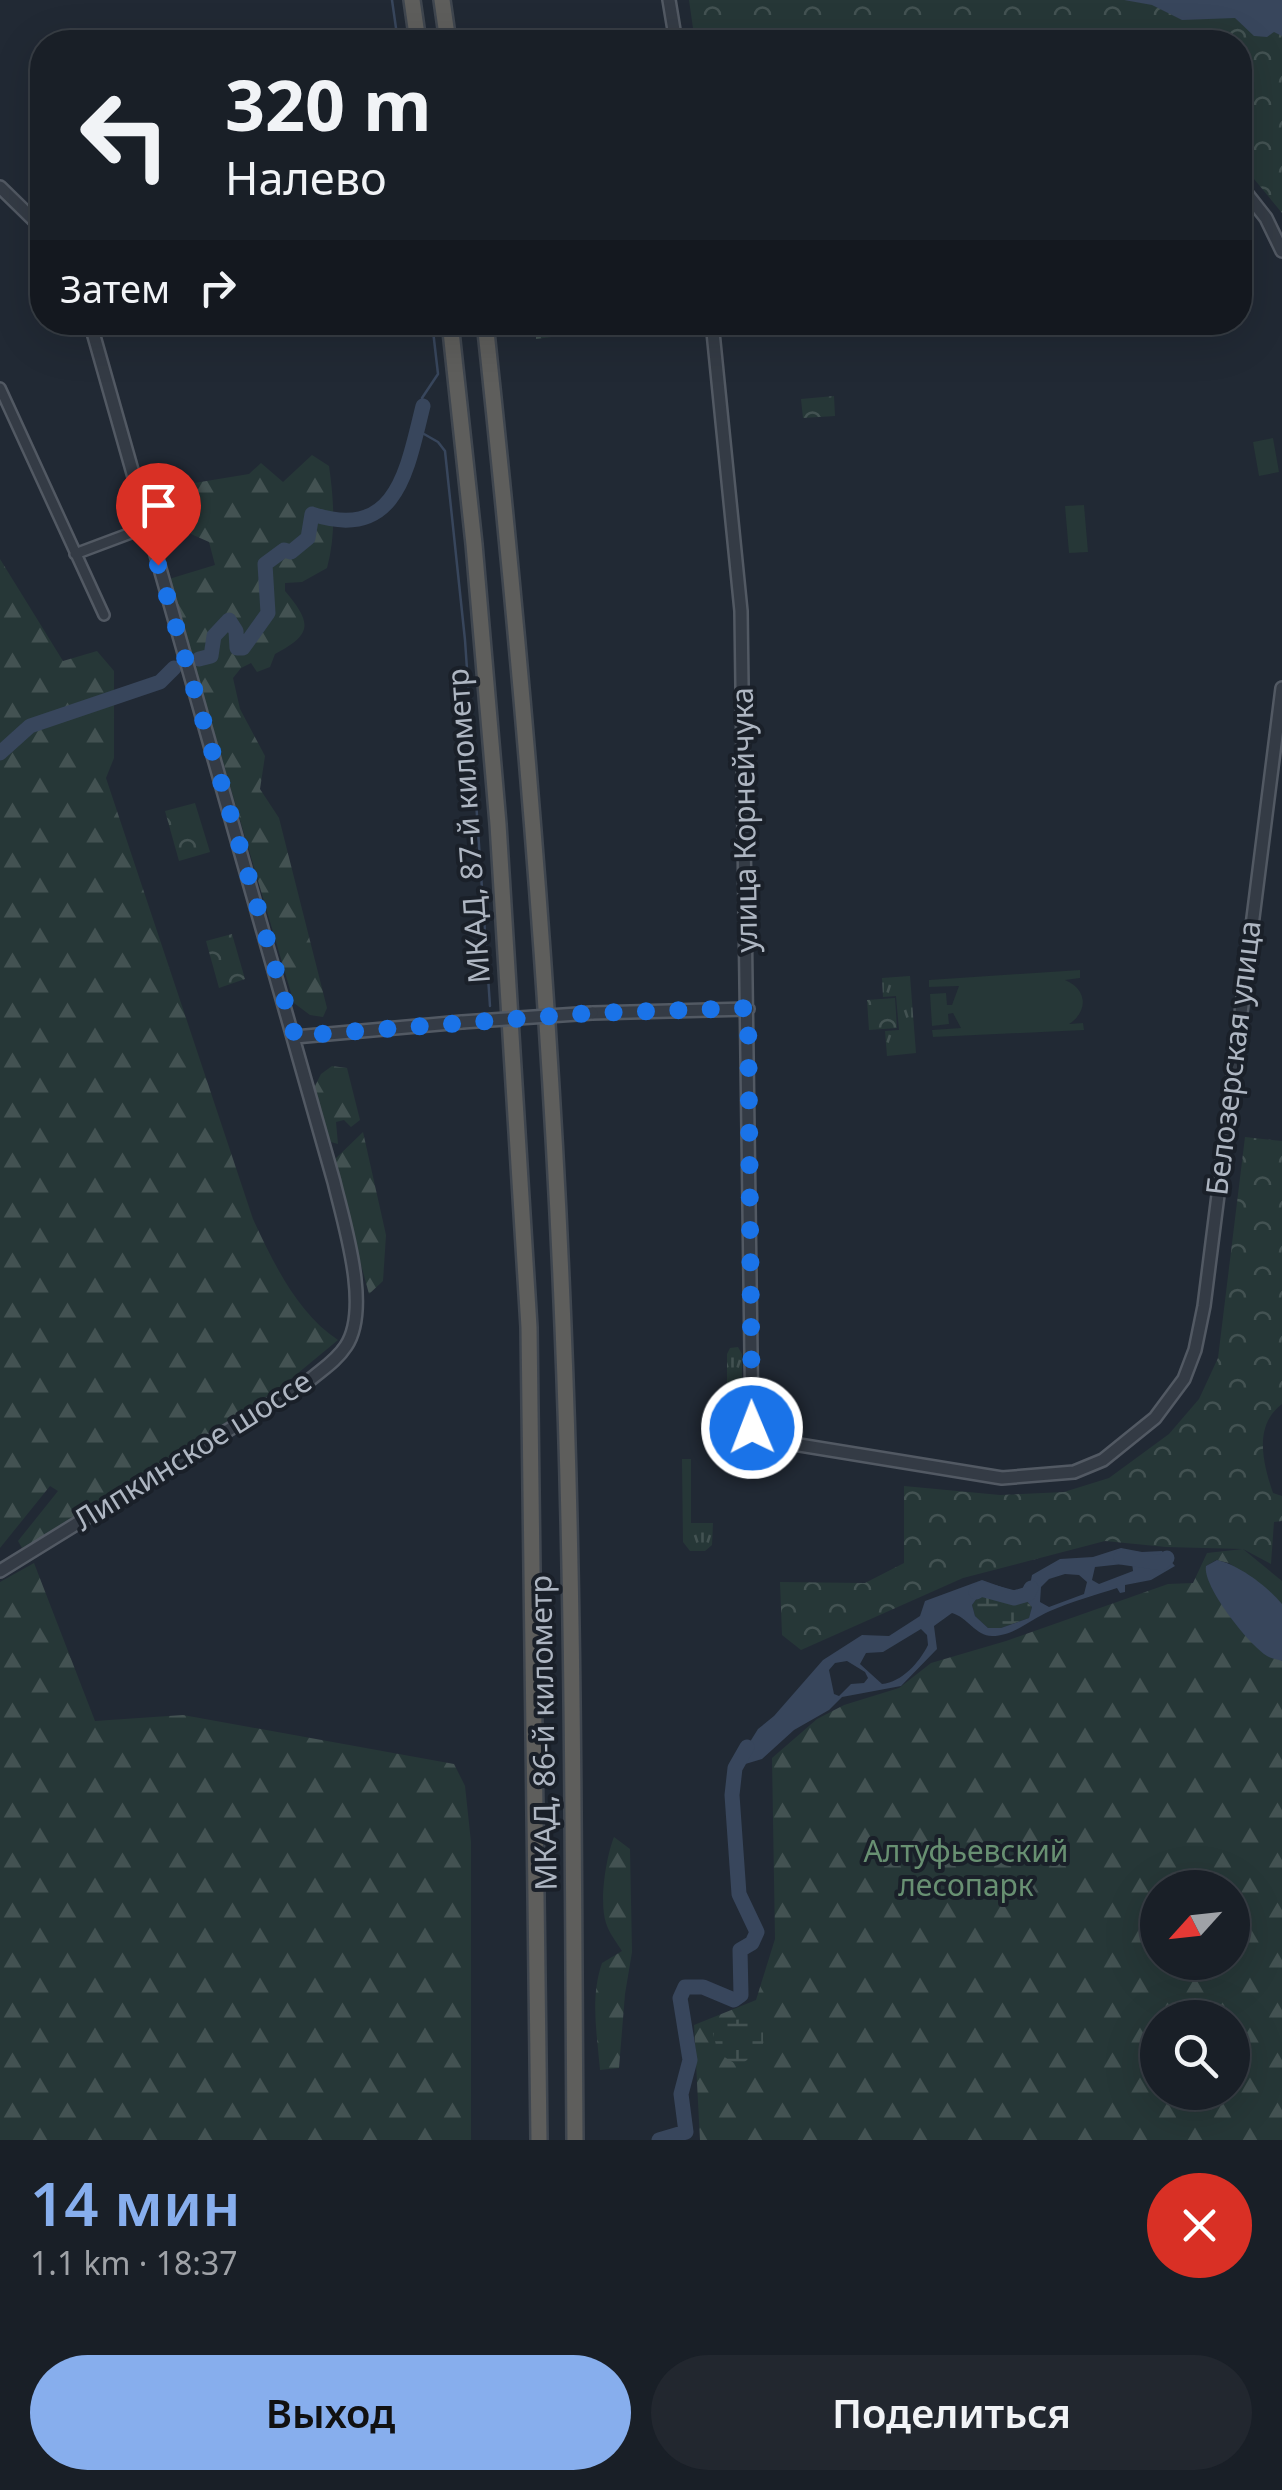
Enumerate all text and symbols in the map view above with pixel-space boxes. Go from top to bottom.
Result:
text: 320 m [225,56,432,152]
icon: left [60,70,190,200]
text: Налево [225,147,387,208]
icon: right [190,260,245,315]
text: Затем [60,262,170,314]
pin [116,463,201,566]
icon: arrive [131,478,186,533]
street label: МКАД, 87-й километр [436,667,499,985]
street label: улица Корнейчука [721,687,766,953]
street label: Белозерская улица [1195,918,1270,1198]
street label: Липкинское шоссе [66,1360,319,1539]
position arrow [700,1376,804,1480]
street label: МКАД, 86-й километр [519,1575,566,1891]
park label: Алтуфьевский лесопарк [864,1830,1068,1905]
north arrow [1140,1870,1250,1980]
map controls [1140,1870,1250,2110]
button: search [1140,2000,1250,2110]
text: 14 мин [30,2162,241,2244]
button: close [1147,2173,1252,2278]
text: 1.1 km · 18:37 [30,2241,238,2284]
button: Выход [30,2355,631,2470]
button: Поделиться [651,2355,1252,2470]

